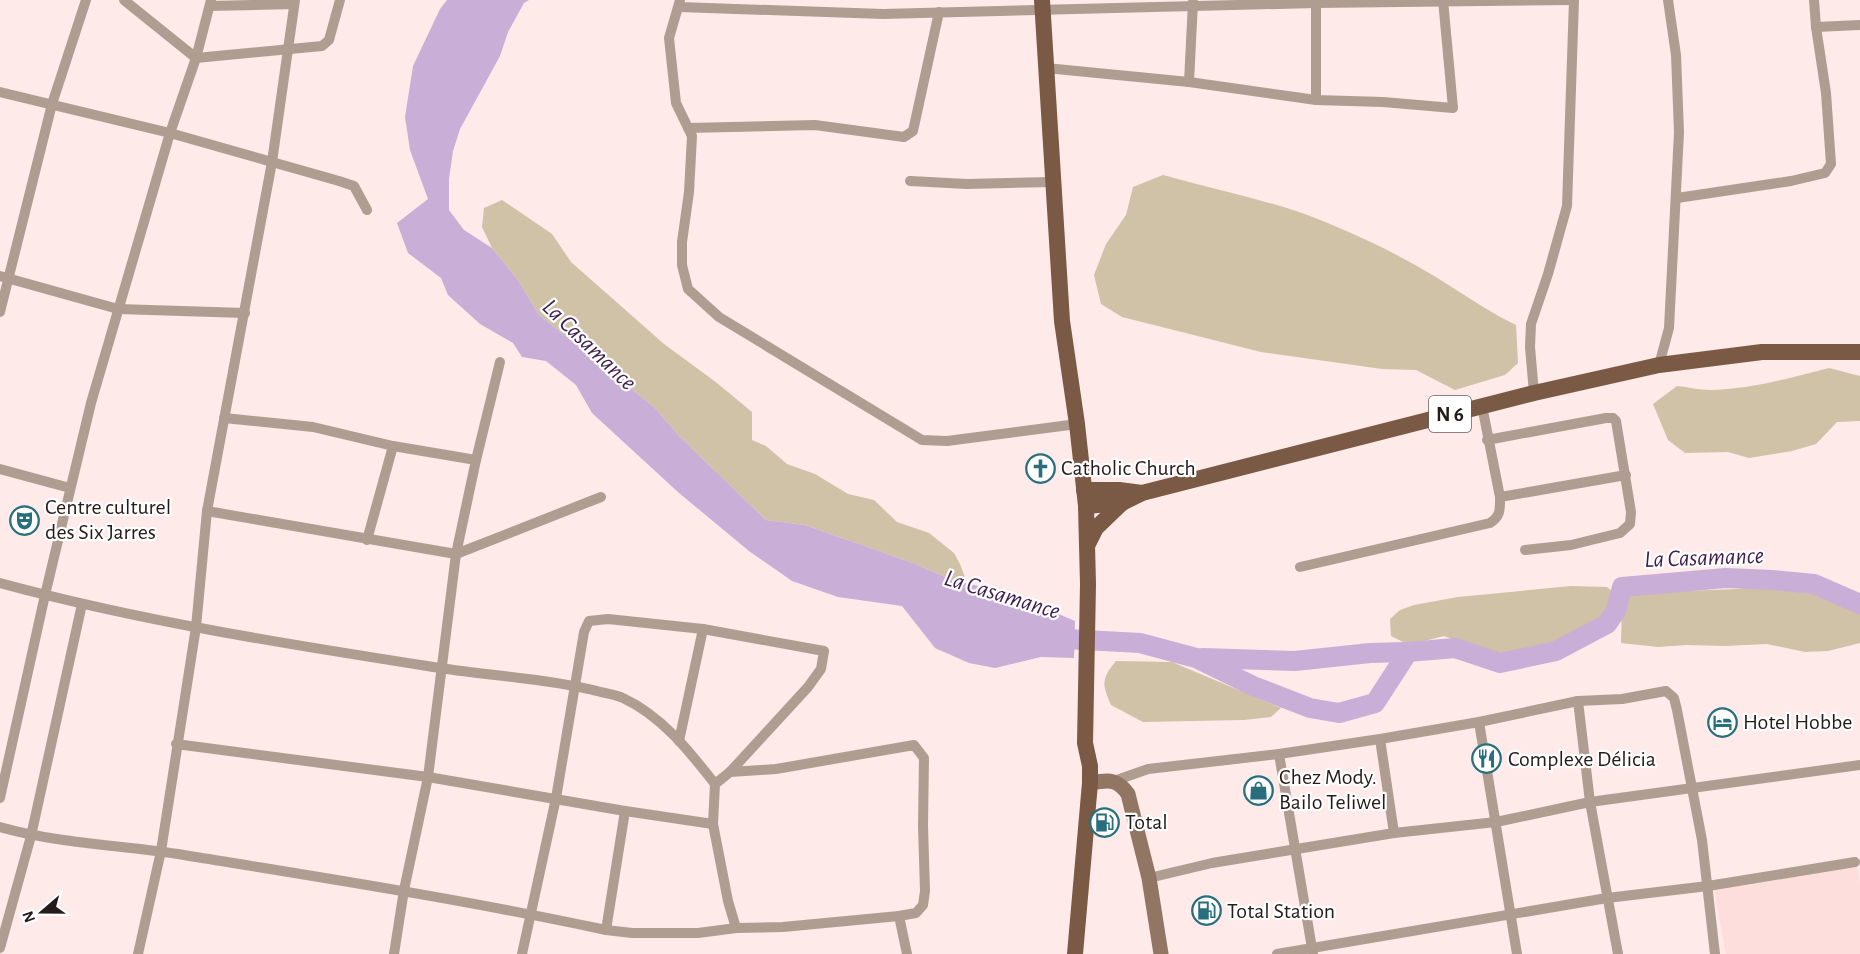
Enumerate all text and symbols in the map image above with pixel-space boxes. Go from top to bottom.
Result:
water label: La Casamance [538,295,640,395]
road number: N 6 [1429,396,1471,432]
church icon: Catholic Church [1024,452,1056,484]
place label: Catholic Church [1061,457,1196,479]
place label: Centre culturel des Six Jarres [45,496,171,543]
theatre icon: Centre culturel des Six Jarres [8,504,40,536]
water label: La Casamance [1644,544,1764,572]
water label: La Casamance [941,566,1063,624]
hotel icon: Hotel Hobbe [1706,706,1738,738]
place label: Hotel Hobbe [1743,711,1853,733]
restaurant icon: Complexe Délicia [1471,743,1503,775]
place label: Complexe Délicia [1508,748,1656,770]
place label: Chez Mody. Bailo Teliwel [1279,766,1386,813]
shop icon: Chez Mody. Bailo Teliwel [1242,774,1274,806]
fuel station icon: Total [1088,806,1120,838]
place label: Total [1125,811,1168,833]
north arrow [12,882,72,942]
fuel station icon: Total Station [1190,895,1222,927]
place label: Total Station [1227,900,1335,922]
text: N [19,909,38,925]

